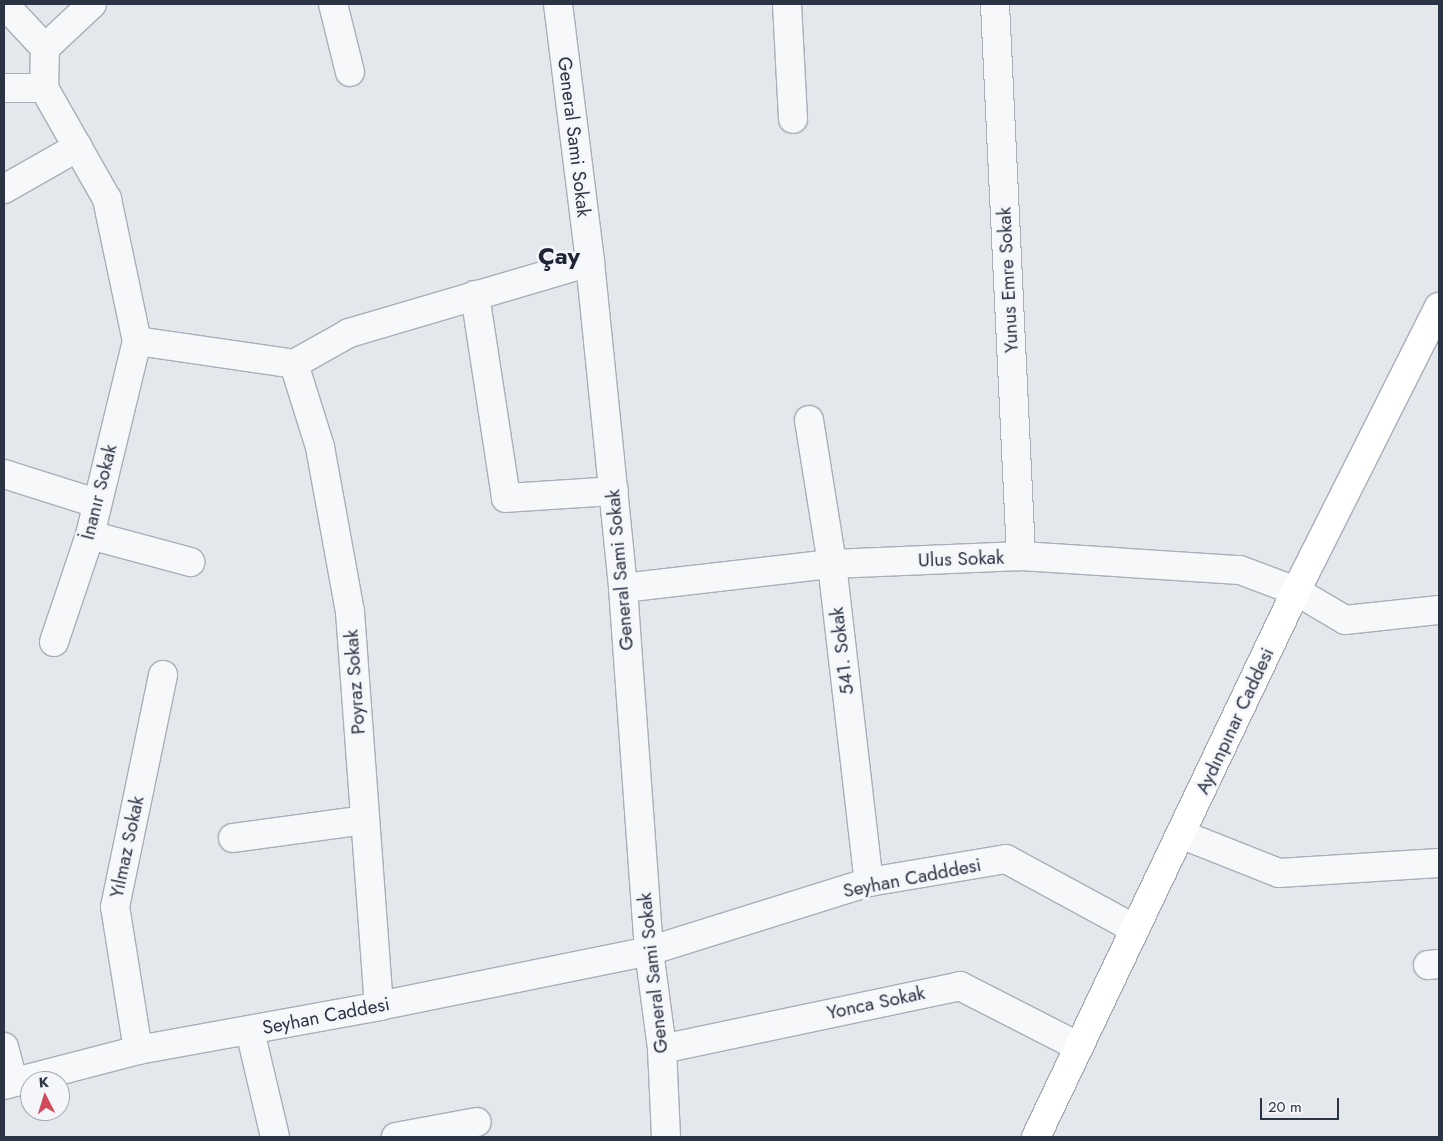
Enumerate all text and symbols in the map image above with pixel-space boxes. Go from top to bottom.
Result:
street label: General Sami Sokak [553,55,595,219]
street label: Yunus Emre Sokak [993,206,1023,354]
district label: Çay [538,242,580,270]
street label: İnanır Sokak [76,442,122,542]
street label: General Sami Sokak [602,488,638,652]
street label: Ulus Sokak [918,546,1004,572]
street label: 541. Sokak [825,606,859,696]
street label: Poyraz Sokak [340,629,370,735]
street label: Aydınpınar Caddesi [1191,644,1279,798]
street label: Yılmaz Sokak [105,794,149,900]
street label: Seyhan Cadddesi [841,853,983,903]
street label: General Sami Sokak [633,891,673,1055]
street label: Yonca Sokak [825,981,927,1025]
street label: Seyhan Caddesi [260,992,392,1040]
north arrow [20,1071,70,1121]
text: K [38,1072,50,1092]
scale bar [1263,1088,1342,1120]
text: 20 m [1268,1096,1302,1118]

